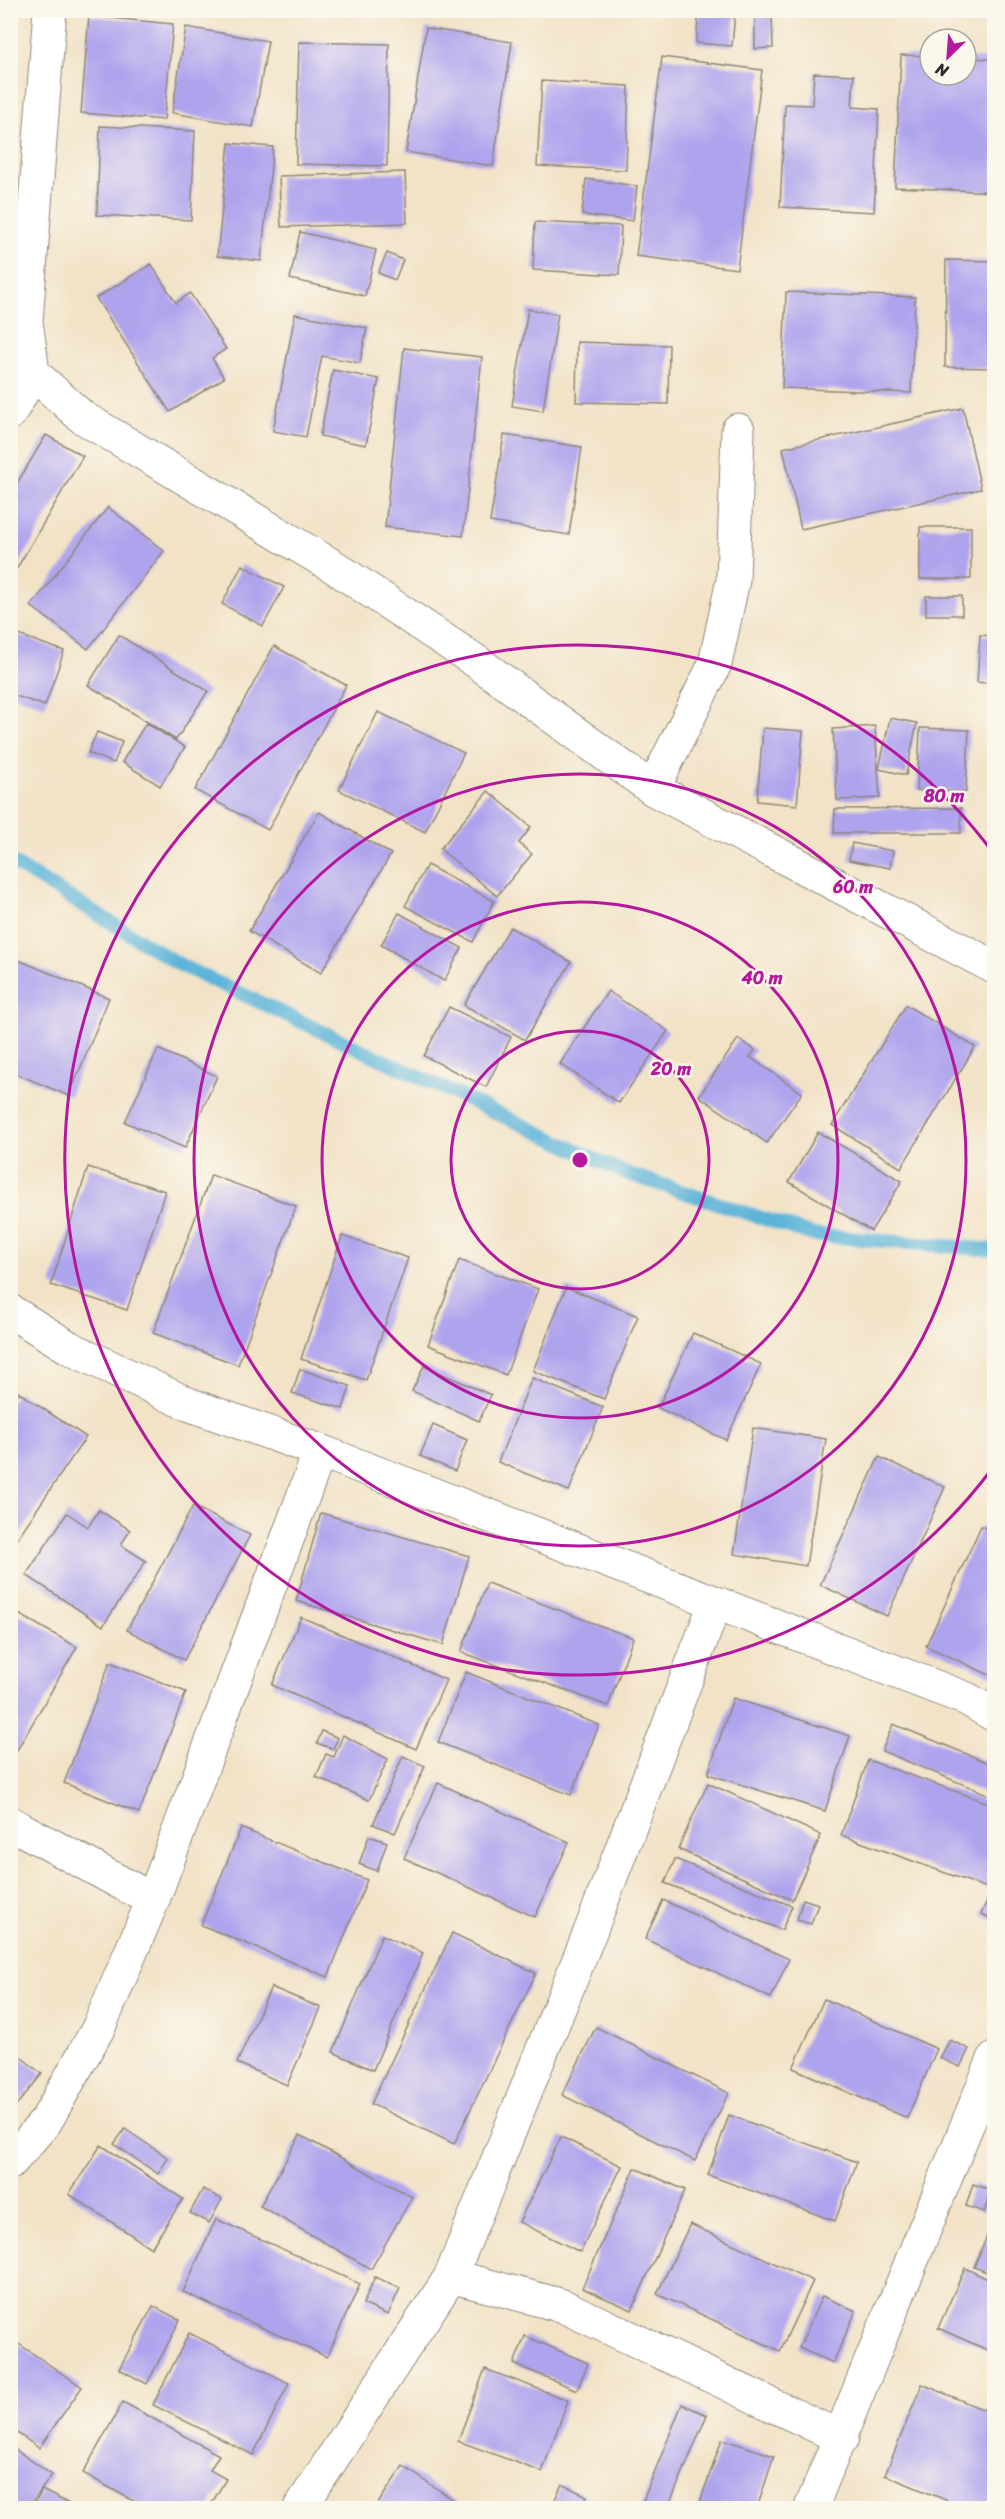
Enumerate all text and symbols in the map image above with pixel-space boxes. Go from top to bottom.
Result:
north arrow [918,27,978,87]
text: N [930,54,954,86]
text: 80 m [923,780,965,812]
text: 60 m [832,871,873,903]
text: 40 m [740,962,783,994]
text: 20 m [650,1053,691,1085]
centre of rings [570,1150,590,1170]

